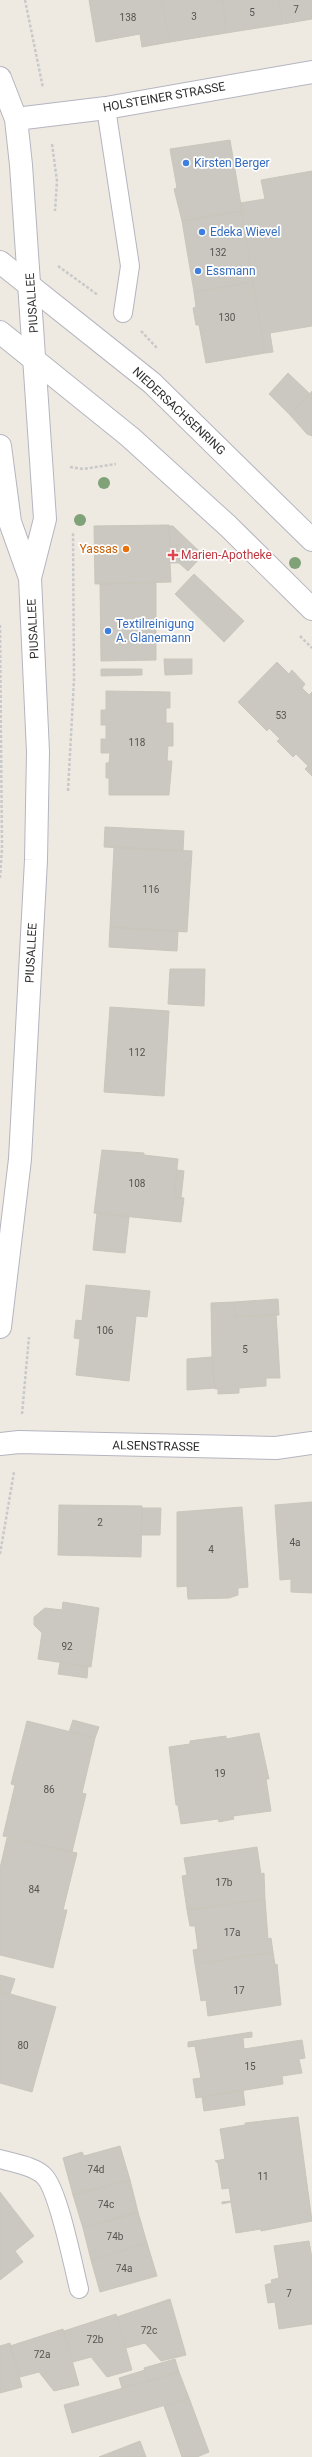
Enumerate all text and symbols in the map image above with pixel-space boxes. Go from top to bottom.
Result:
house number: 7 [293,4,299,15]
house number: 5 [249,7,255,18]
house number: 3 [191,11,197,22]
house number: 138 [120,12,137,23]
street label: HOLSTEINER STRASSE [102,79,226,115]
place label: Kirsten Berger [194,156,270,170]
marker: Kirsten Berger [181,158,191,168]
place label: Edeka Wievel [210,225,280,239]
marker: Edeka Wievel [197,227,207,237]
house number: 132 [210,247,227,258]
place label: Essmann [206,264,256,278]
marker: Essmann [193,266,203,276]
street label: PIUSALLEE [23,272,41,333]
house number: 130 [219,312,236,323]
street label: NIEDERSACHSENRING [130,364,228,458]
place label: Yassas [80,542,118,556]
marker: Yassas [121,544,131,554]
place label: Marien-Apotheke [181,548,272,562]
marker: Marien-Apotheke [168,550,178,560]
street label: PIUSALLEE [24,598,42,659]
place label: Textilreinigung A. Glanemann [116,617,194,645]
marker: Textilreinigung A. Glanemann [103,626,113,636]
house number: 53 [275,710,287,721]
house number: 118 [129,737,146,748]
house number: 116 [143,884,160,895]
street label: PIUSALLEE [22,922,40,983]
house number: 112 [129,1047,146,1058]
house number: 108 [129,1178,146,1189]
house number: 106 [97,1325,114,1336]
house number: 5 [242,1344,248,1355]
street label: ALSENSTRASSE [112,1438,200,1454]
house number: 2 [97,1517,103,1528]
house number: 4a [289,1537,301,1548]
house number: 4 [208,1544,214,1555]
house number: 92 [61,1641,73,1652]
house number: 19 [214,1768,226,1779]
house number: 86 [43,1784,55,1795]
house number: 17b [216,1877,233,1888]
house number: 84 [28,1884,40,1895]
house number: 17a [224,1927,240,1938]
house number: 17 [233,1985,245,1996]
house number: 80 [17,2040,29,2051]
house number: 15 [244,2061,256,2072]
house number: 74d [88,2164,104,2175]
house number: 11 [257,2171,269,2182]
house number: 74c [98,2199,114,2210]
house number: 74b [107,2231,124,2242]
house number: 74a [116,2263,132,2274]
house number: 7 [286,2288,292,2299]
house number: 72c [141,2325,157,2336]
house number: 72b [87,2334,104,2345]
house number: 72a [34,2349,50,2360]

